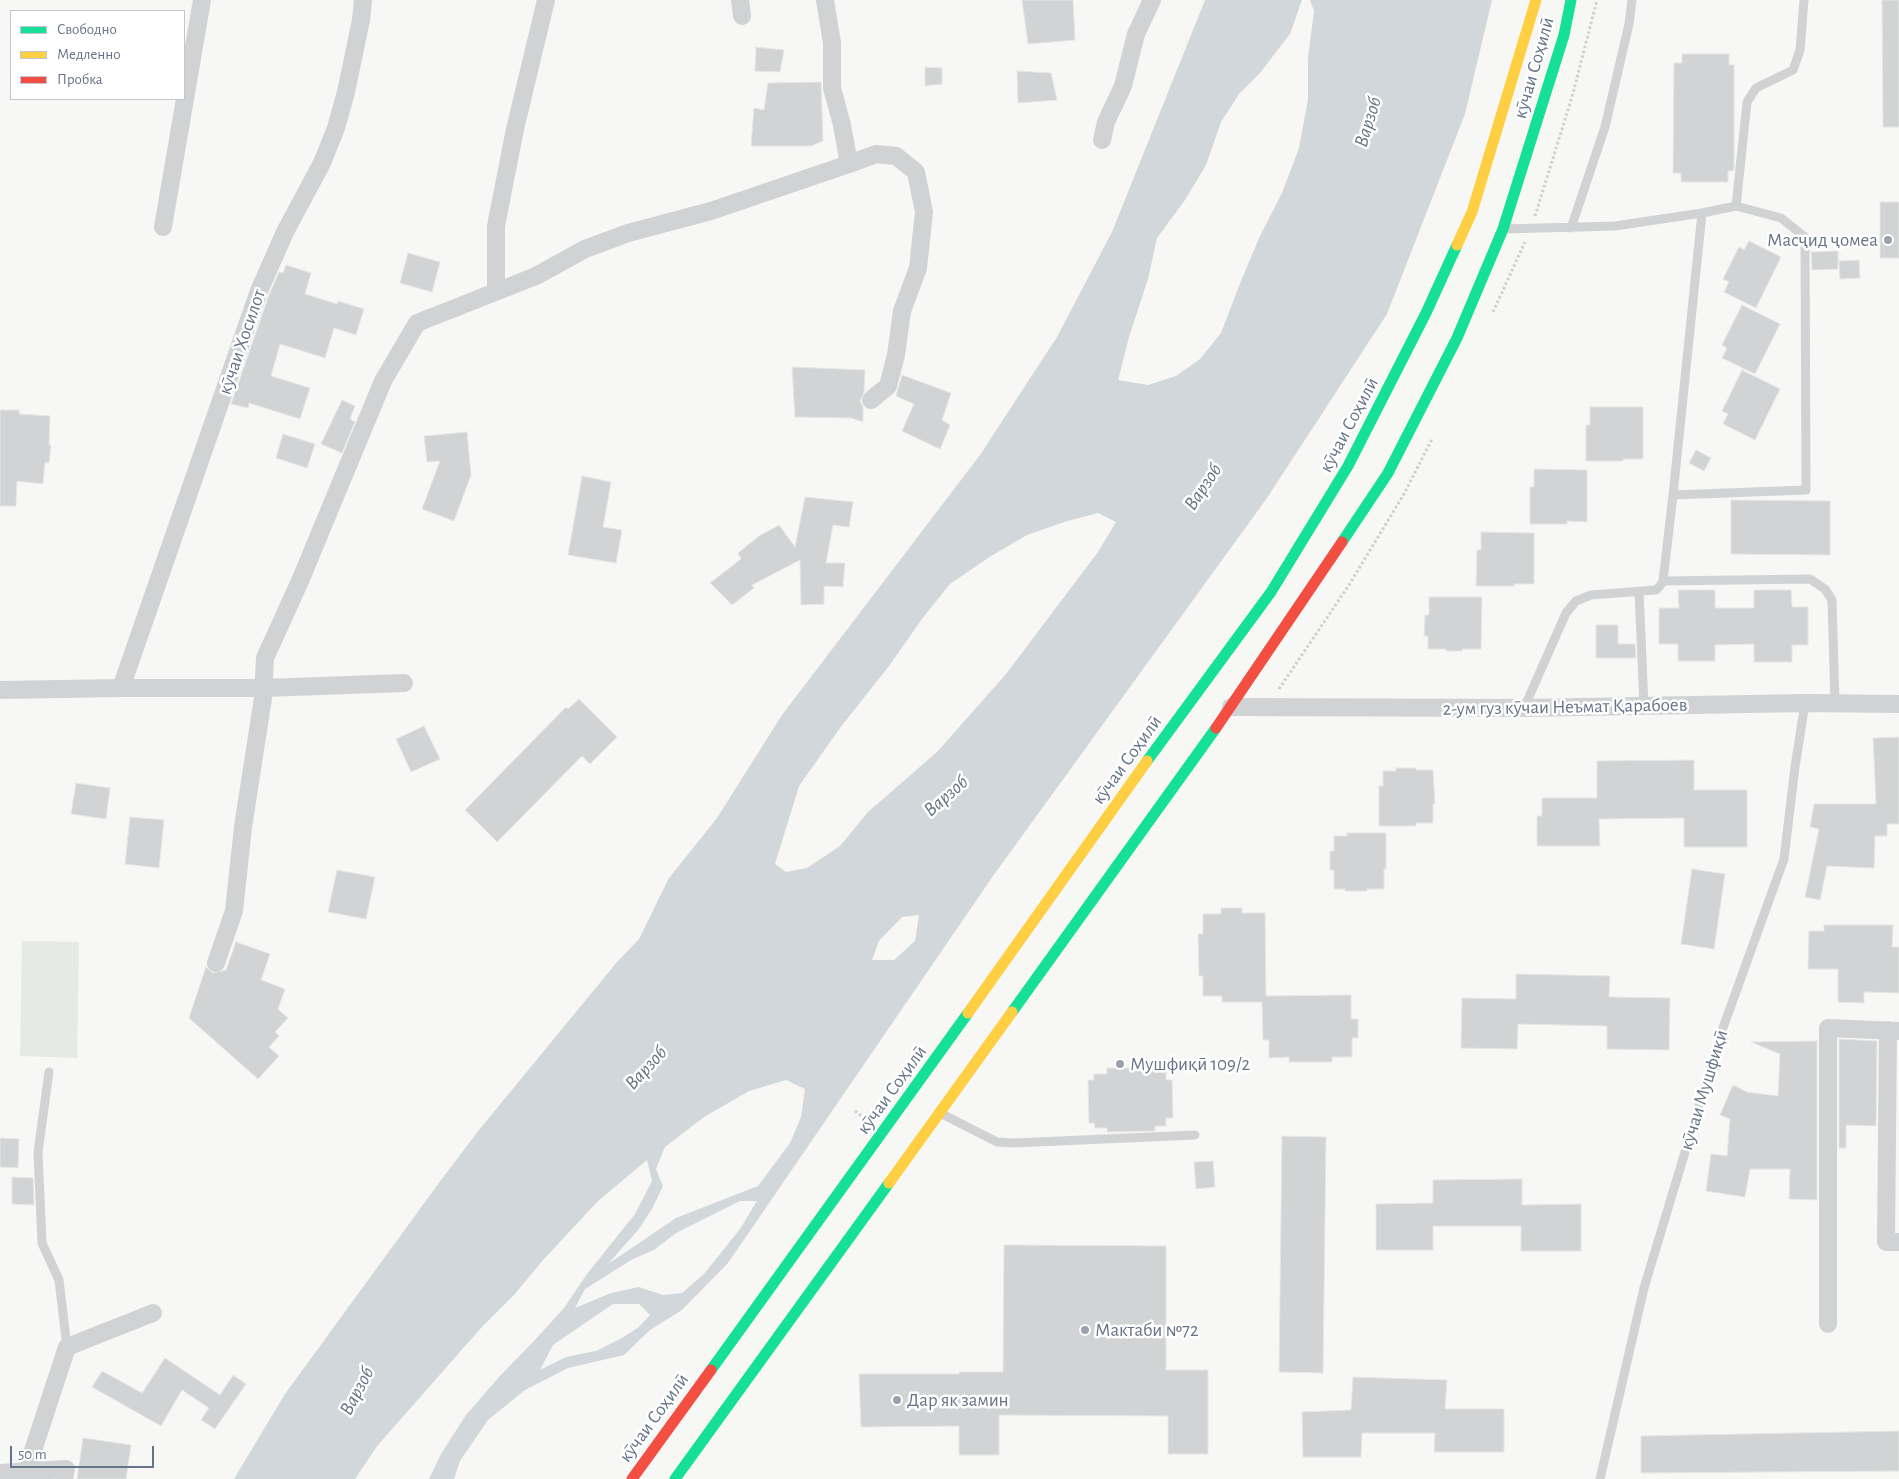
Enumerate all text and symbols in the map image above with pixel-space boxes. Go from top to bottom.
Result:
legend [10,10,185,100]
street label: кӯчаи Соҳилӣ [1509,15,1559,121]
text: Свободно [57,22,117,37]
text: Медленно [57,47,121,62]
text: Пробка [57,72,103,87]
water label: Варзоб [1349,94,1387,150]
place label: Масҷид ҷомеа [1767,229,1878,251]
marker: Масҷид ҷомеа [1882,234,1894,246]
street label: кӯчаи Хосилот [213,286,271,398]
street label: кӯчаи Соҳилӣ [1314,374,1384,476]
water label: Варзоб [1179,459,1227,515]
street label: 2-ум гуз кӯчаи Неъмат Қарабоев [1442,693,1688,721]
street label: кӯчаи Соҳилӣ [1087,711,1167,809]
water label: Варзоб [919,770,973,822]
street label: кӯчаи Мушфиқӣ [1675,1027,1733,1153]
water label: Варзоб [620,1041,672,1095]
street label: кӯчаи Соҳилӣ [852,1041,932,1139]
place label: Мушфиқӣ 109/2 [1130,1053,1250,1075]
marker: Мушфиқӣ 109/2 [1114,1058,1126,1070]
place label: Мактаби №72 [1095,1319,1199,1341]
marker: Мактаби №72 [1079,1324,1091,1336]
water label: Варзоб [334,1363,380,1419]
street label: кӯчаи Соҳилӣ [614,1369,694,1467]
place label: Дар як замин [907,1389,1009,1411]
marker: Дар як замин [891,1394,903,1406]
scale bar [12,1436,156,1468]
text: 50 m [18,1447,47,1462]

